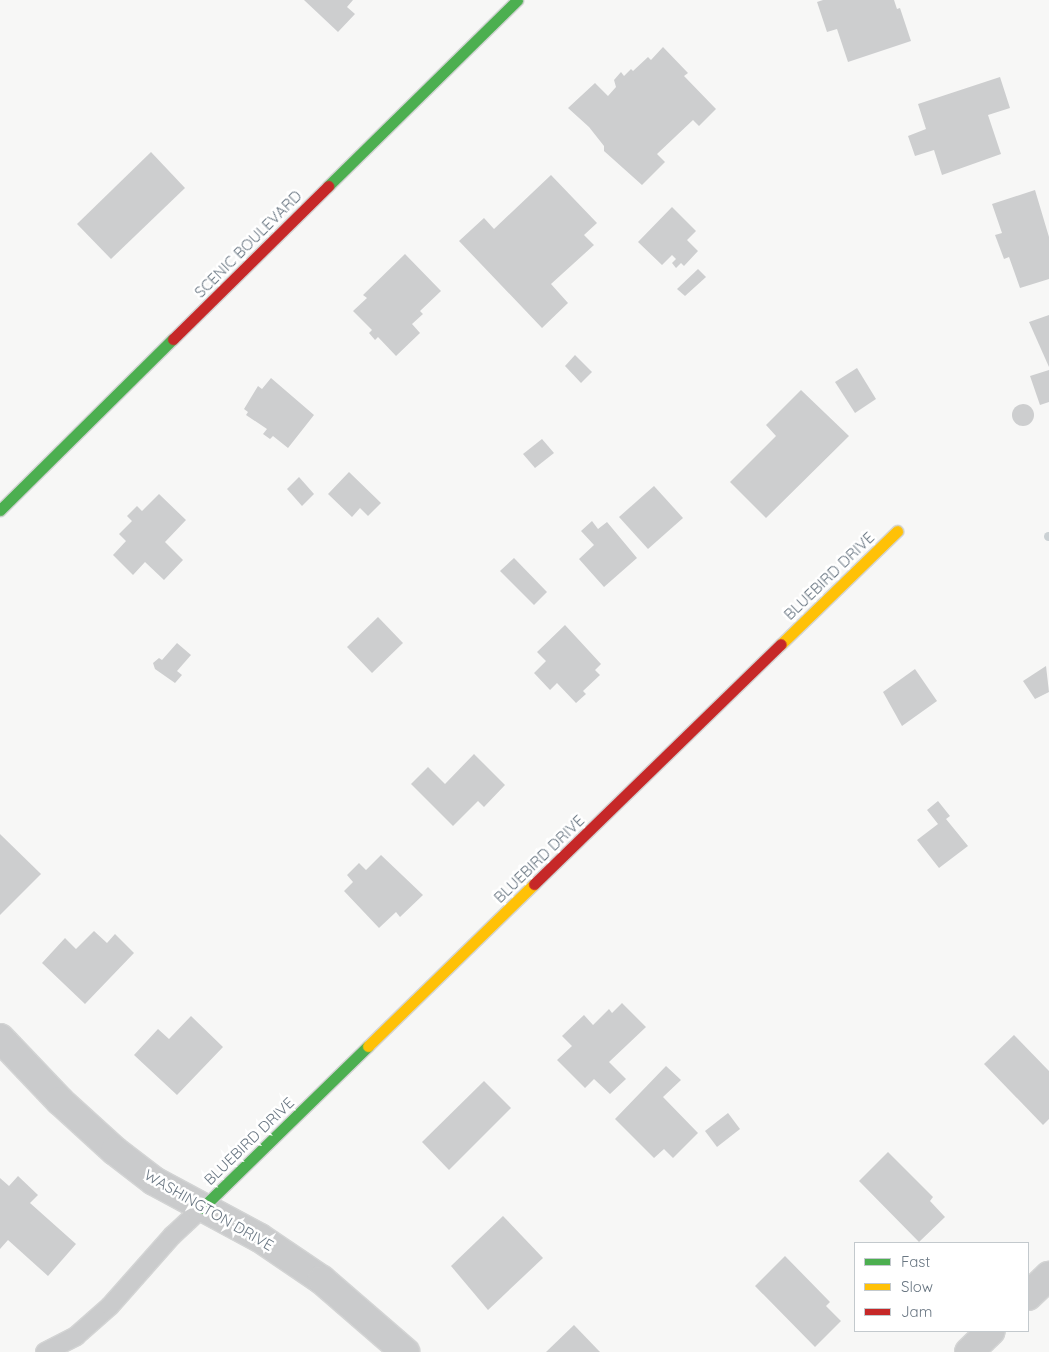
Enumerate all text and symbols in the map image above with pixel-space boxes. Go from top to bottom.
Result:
street label: SCENIC BOULEVARD [191,187,305,301]
street label: BLUEBIRD DRIVE [780,528,878,624]
street label: BLUEBIRD DRIVE [490,811,588,907]
street label: BLUEBIRD DRIVE [200,1093,298,1189]
street label: WASHINGTON DRIVE [141,1166,277,1254]
legend [854,1242,1029,1332]
text: Fast [901,1252,930,1271]
text: Slow [901,1277,933,1296]
text: Jam [901,1302,932,1321]

